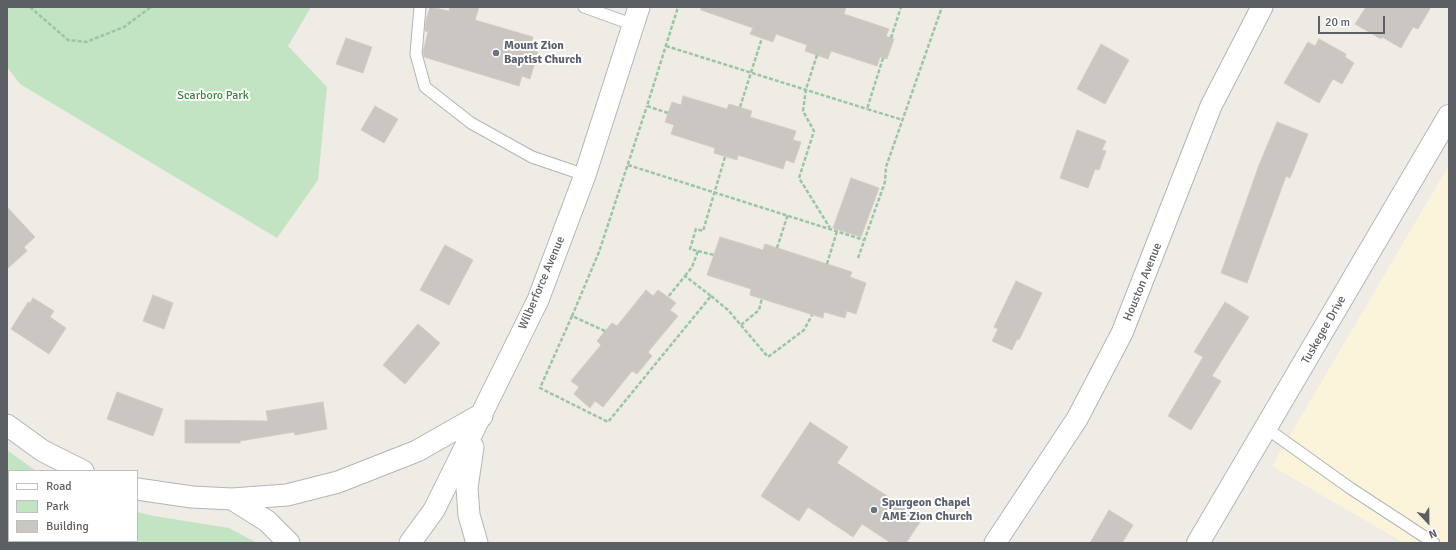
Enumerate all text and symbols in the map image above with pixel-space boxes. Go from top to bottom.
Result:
scale bar [1320,8,1387,34]
text: 20 m [1325,15,1350,30]
place label: Mount Zion Baptist Church [504,39,582,67]
marker: Mount Zion Baptist Church [491,48,501,58]
park label: Scarboro Park [177,89,249,103]
street label: Wilberforce Avenue [516,234,568,332]
street label: Houston Avenue [1121,241,1165,323]
street label: Tuskegee Drive [1299,293,1349,367]
legend [8,470,138,542]
text: Road [46,479,72,494]
place label: Spurgeon Chapel AME Zion Church [882,496,972,524]
text: Park [46,499,69,514]
north arrow [1408,502,1448,542]
marker: Spurgeon Chapel AME Zion Church [869,505,879,515]
text: Building [46,519,89,534]
text: N [1427,526,1439,541]

